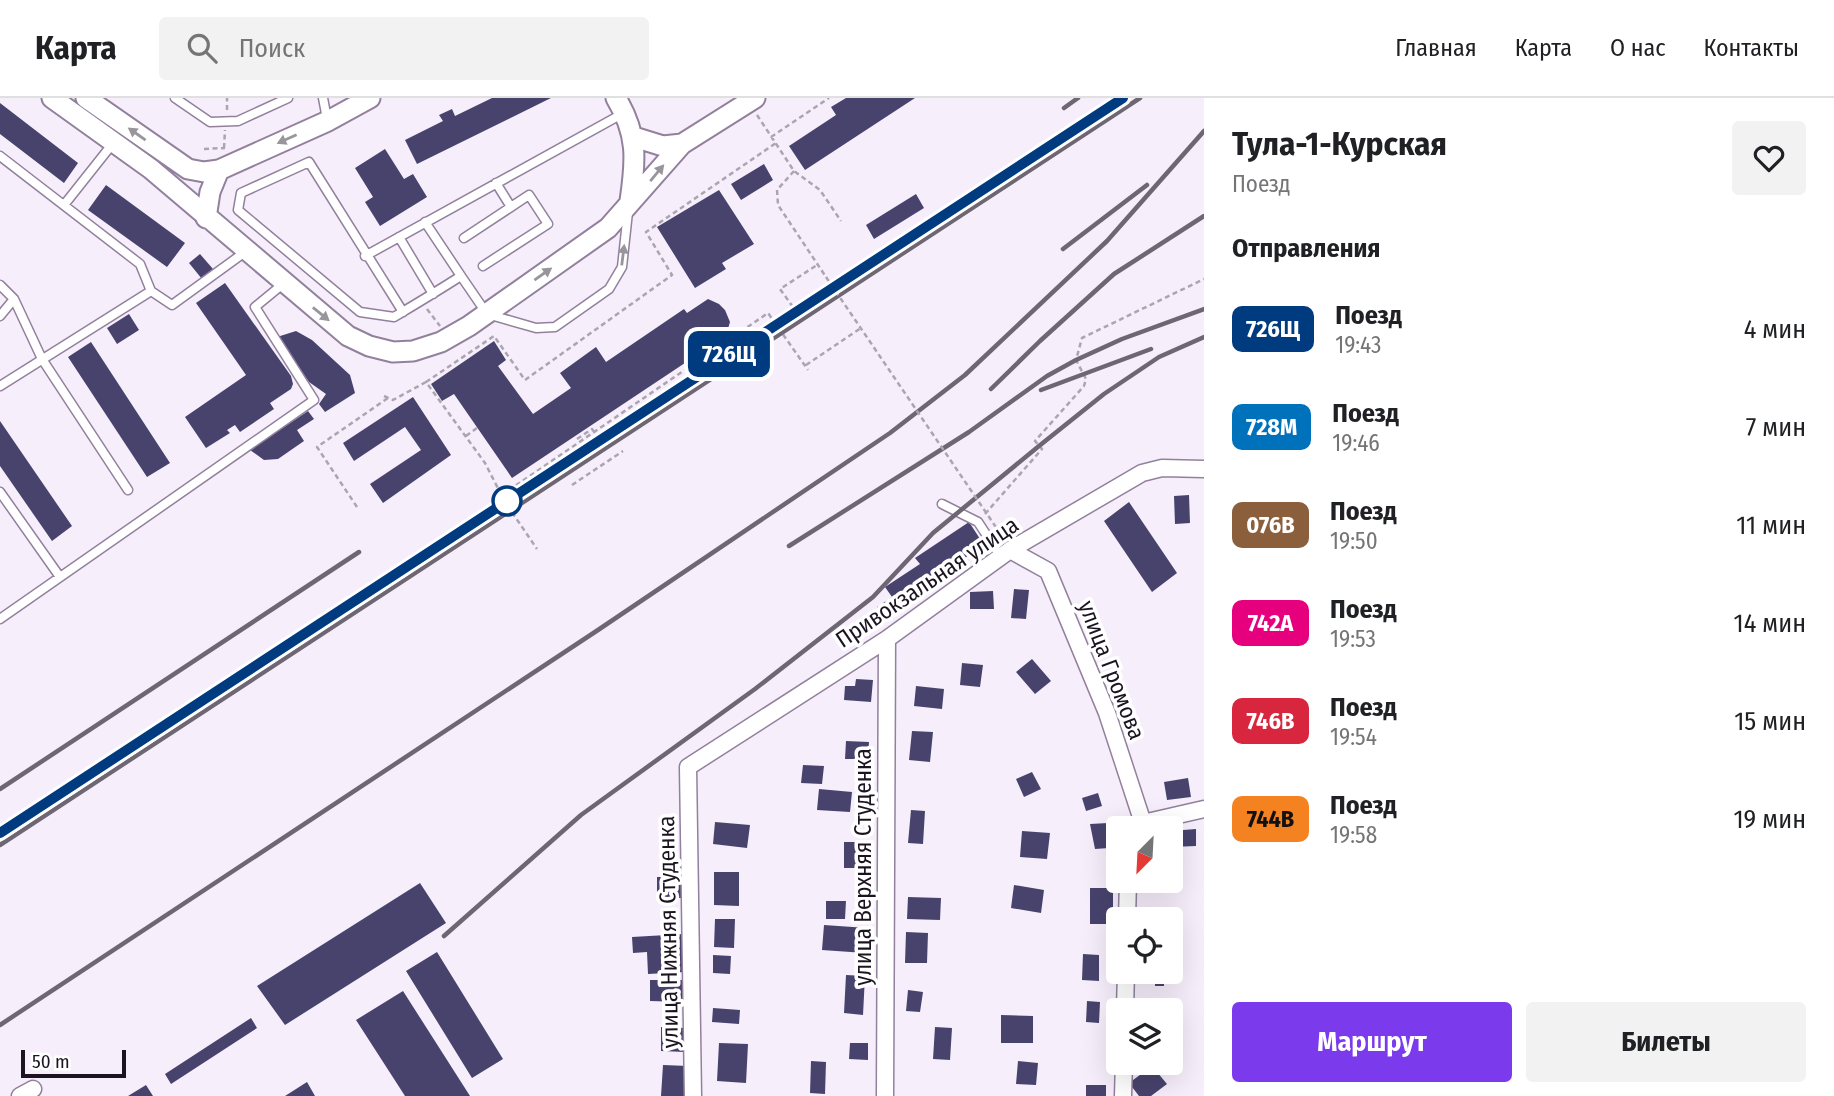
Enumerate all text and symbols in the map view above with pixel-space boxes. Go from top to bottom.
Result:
search box [159,17,649,80]
text: Карта [35,28,117,68]
icon: search [183,29,221,67]
text: Поиск [239,33,305,64]
text: Главная [1395,34,1477,62]
text: Карта [1515,34,1572,62]
text: О нас [1610,34,1665,62]
text: Контакты [1703,34,1799,62]
button: heart [1732,121,1806,195]
text: Тула-1-Курская [1232,124,1447,164]
one-way arrow [128,127,146,141]
one-way arrow [277,133,297,145]
one-way arrow [649,164,664,181]
text: Поезд [1232,170,1290,198]
text: Отправления [1232,233,1381,264]
one-way arrow [618,244,629,266]
one-way arrow [534,267,552,281]
text: Поезд [1335,300,1402,331]
one-way arrow [313,306,330,321]
text: 4 мин [1744,314,1806,345]
text: 726Щ [1246,315,1300,343]
line badge: 726Щ [680,331,778,377]
text: 19:43 [1335,331,1381,359]
text: 726Щ [702,340,756,368]
text: Поезд [1332,398,1399,429]
text: 7 мин [1746,412,1806,443]
text: 728М [1246,413,1297,441]
text: 19:46 [1332,429,1380,457]
unlabelled marker [492,486,522,516]
text: Поезд [1330,496,1397,527]
street label: Привокзальная улица [830,510,1024,654]
text: 11 мин [1736,510,1806,541]
text: 076В [1246,511,1295,539]
text: 19:50 [1330,527,1378,555]
text: Поезд [1330,594,1397,625]
street label: улица Громова [1073,597,1151,743]
text: 14 мин [1734,608,1806,639]
text: 742А [1248,609,1293,637]
text: 19:53 [1330,625,1376,653]
text: Поезд [1330,692,1397,723]
text: 15 мин [1734,706,1806,737]
text: 746В [1247,707,1294,735]
text: 19:54 [1330,723,1377,751]
street label: улица Верхняя Cтуденка [849,748,877,986]
text: Поезд [1330,790,1397,821]
text: 19 мин [1733,804,1806,835]
text: 744В [1247,805,1294,833]
street label: улица Нижняя Cтуденкa [652,815,684,1049]
north arrow [1106,816,1183,892]
map controls [1106,816,1183,1075]
text: 19:58 [1330,821,1377,849]
button: locate [1106,907,1183,984]
button: layers [1106,998,1183,1075]
button: Маршрут [1232,1002,1512,1082]
button: Билеты [1526,1002,1806,1082]
scale bar [21,1047,126,1079]
text: 50 m [32,1050,70,1073]

